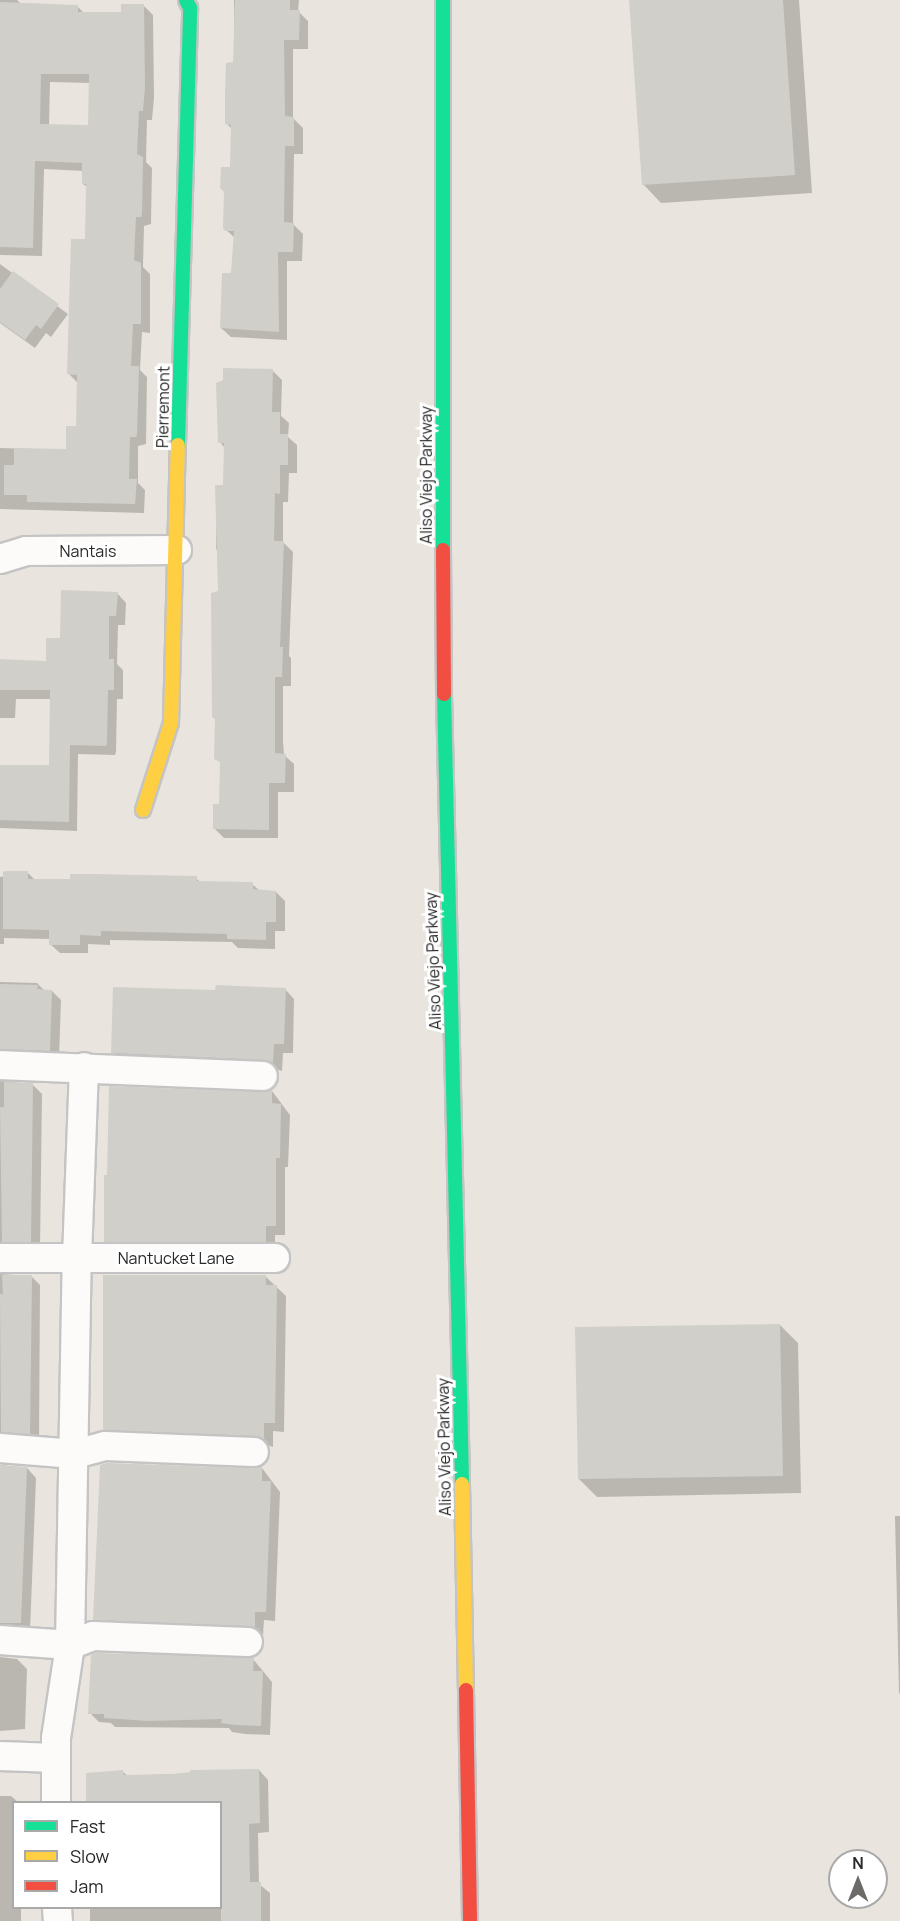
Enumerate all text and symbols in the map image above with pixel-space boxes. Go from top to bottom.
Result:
street label: Pierremont [153,366,173,448]
street label: Aliso Viejo Parkway [416,406,436,544]
street label: Nantais [60,541,116,561]
street label: Aliso Viejo Parkway [421,892,445,1030]
street label: Nantucket Lane [118,1248,234,1268]
street label: Aliso Viejo Parkway [433,1378,455,1516]
legend [12,1801,222,1909]
text: Fast [70,1814,105,1838]
text: Slow [70,1844,109,1868]
north arrow [828,1849,888,1909]
text: N [852,1852,864,1874]
text: Jam [70,1874,104,1898]

